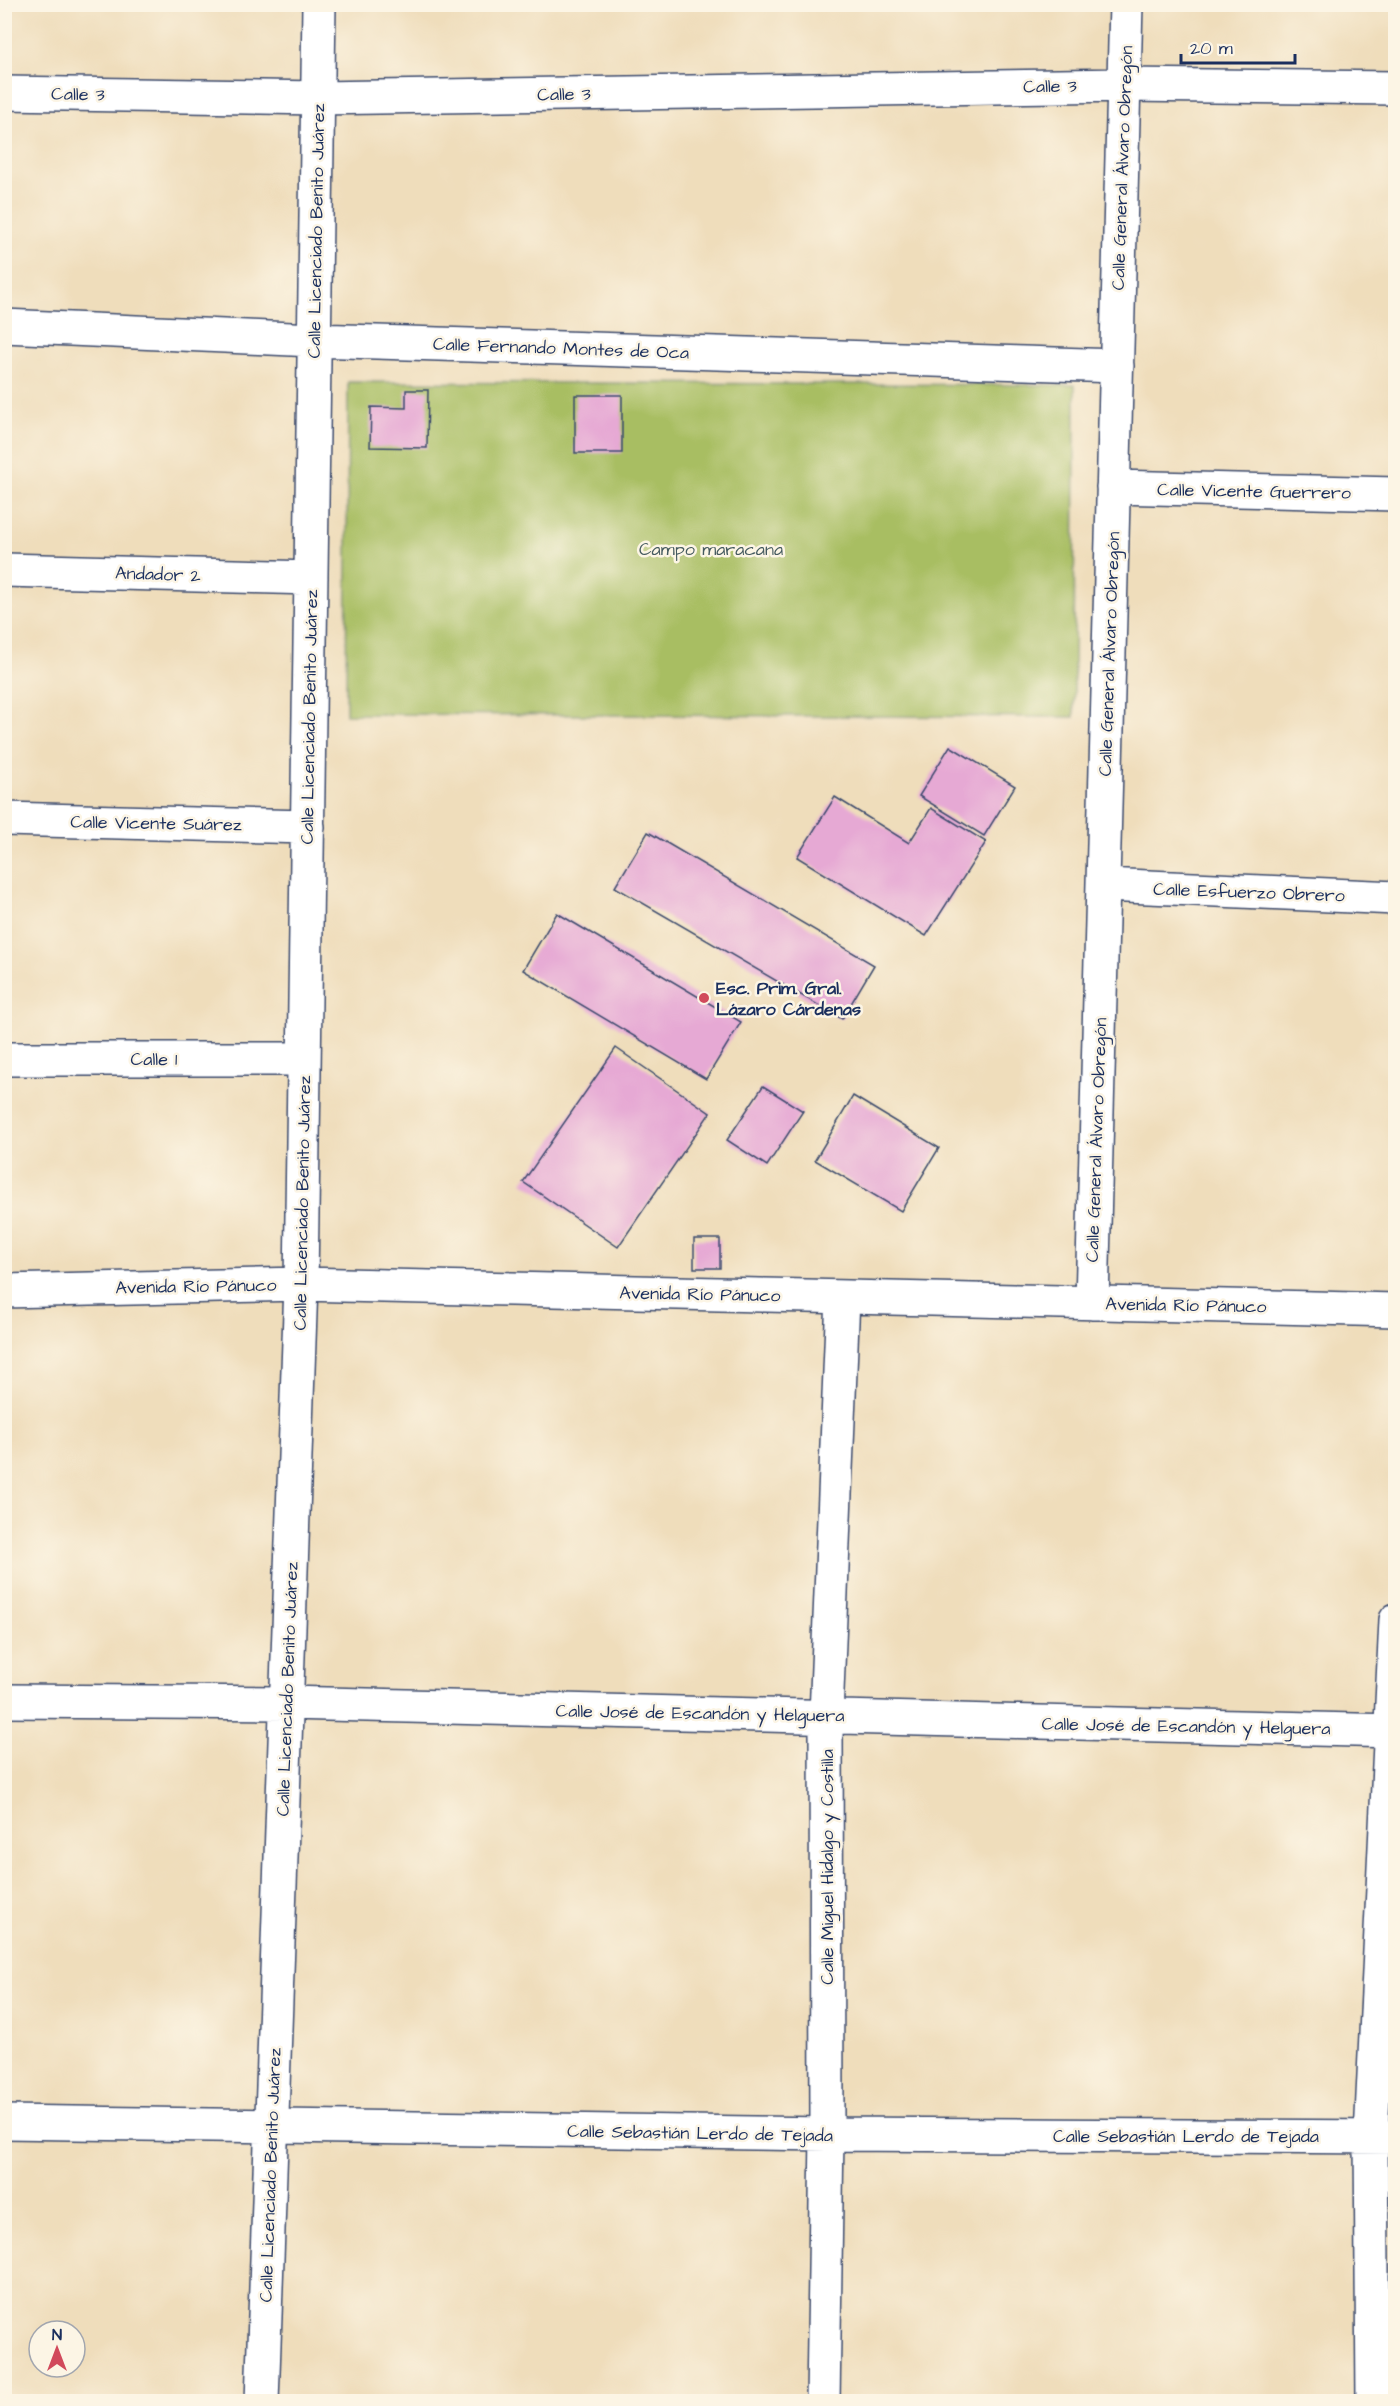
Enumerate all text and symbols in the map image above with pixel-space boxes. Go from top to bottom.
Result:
scale bar [1181,27,1295,65]
text: 20 m [1190,36,1233,61]
street label: Calle General Álvaro Obregón [1106,45,1140,291]
street label: Calle 3 [1023,74,1077,99]
street label: Calle 3 [51,82,105,107]
street label: Calle 3 [537,82,591,107]
street label: Calle Licenciado Benito Juárez [302,103,331,359]
street label: Calle Fernando Montes de Oca [432,332,690,365]
street label: Calle Vicente Guerrero [1157,477,1351,506]
street label: Calle General Álvaro Obregón [1093,531,1127,777]
park label: Campo maracana [639,537,783,562]
street label: Andador 2 [115,561,202,589]
street label: Calle Licenciado Benito Juárez [295,589,324,845]
street label: Calle Vicente Suárez [70,810,242,837]
street label: Calle Esfuerzo Obrero [1153,877,1345,908]
place label: Esc. Prim. Gral. Lázaro Cárdenas [716,976,861,1022]
marker: Esc. Prim. Gral. Lázaro Cárdenas [697,991,711,1005]
street label: Calle General Álvaro Obregón [1080,1017,1114,1263]
street label: Calle 1 [131,1047,177,1072]
street label: Calle Licenciado Benito Juárez [288,1075,317,1331]
street label: Avenida Río Pánuco [115,1273,277,1300]
street label: Avenida Río Pánuco [619,1281,781,1308]
street label: Avenida Río Pánuco [1105,1292,1267,1319]
street label: Calle Licenciado Benito Juárez [271,1561,304,1817]
street label: Calle José de Escandón y Helguera [555,1698,845,1730]
street label: Calle José de Escandón y Helguera [1041,1711,1331,1743]
street label: Calle Miguel Hidalgo y Costilla [815,1749,841,1985]
street label: Calle Licenciado Benito Juárez [254,2047,287,2303]
street label: Calle Sebastián Lerdo de Tejada [567,2119,833,2148]
street label: Calle Sebastián Lerdo de Tejada [1053,2124,1319,2149]
north arrow [27,2319,87,2379]
text: N [52,2324,62,2346]

